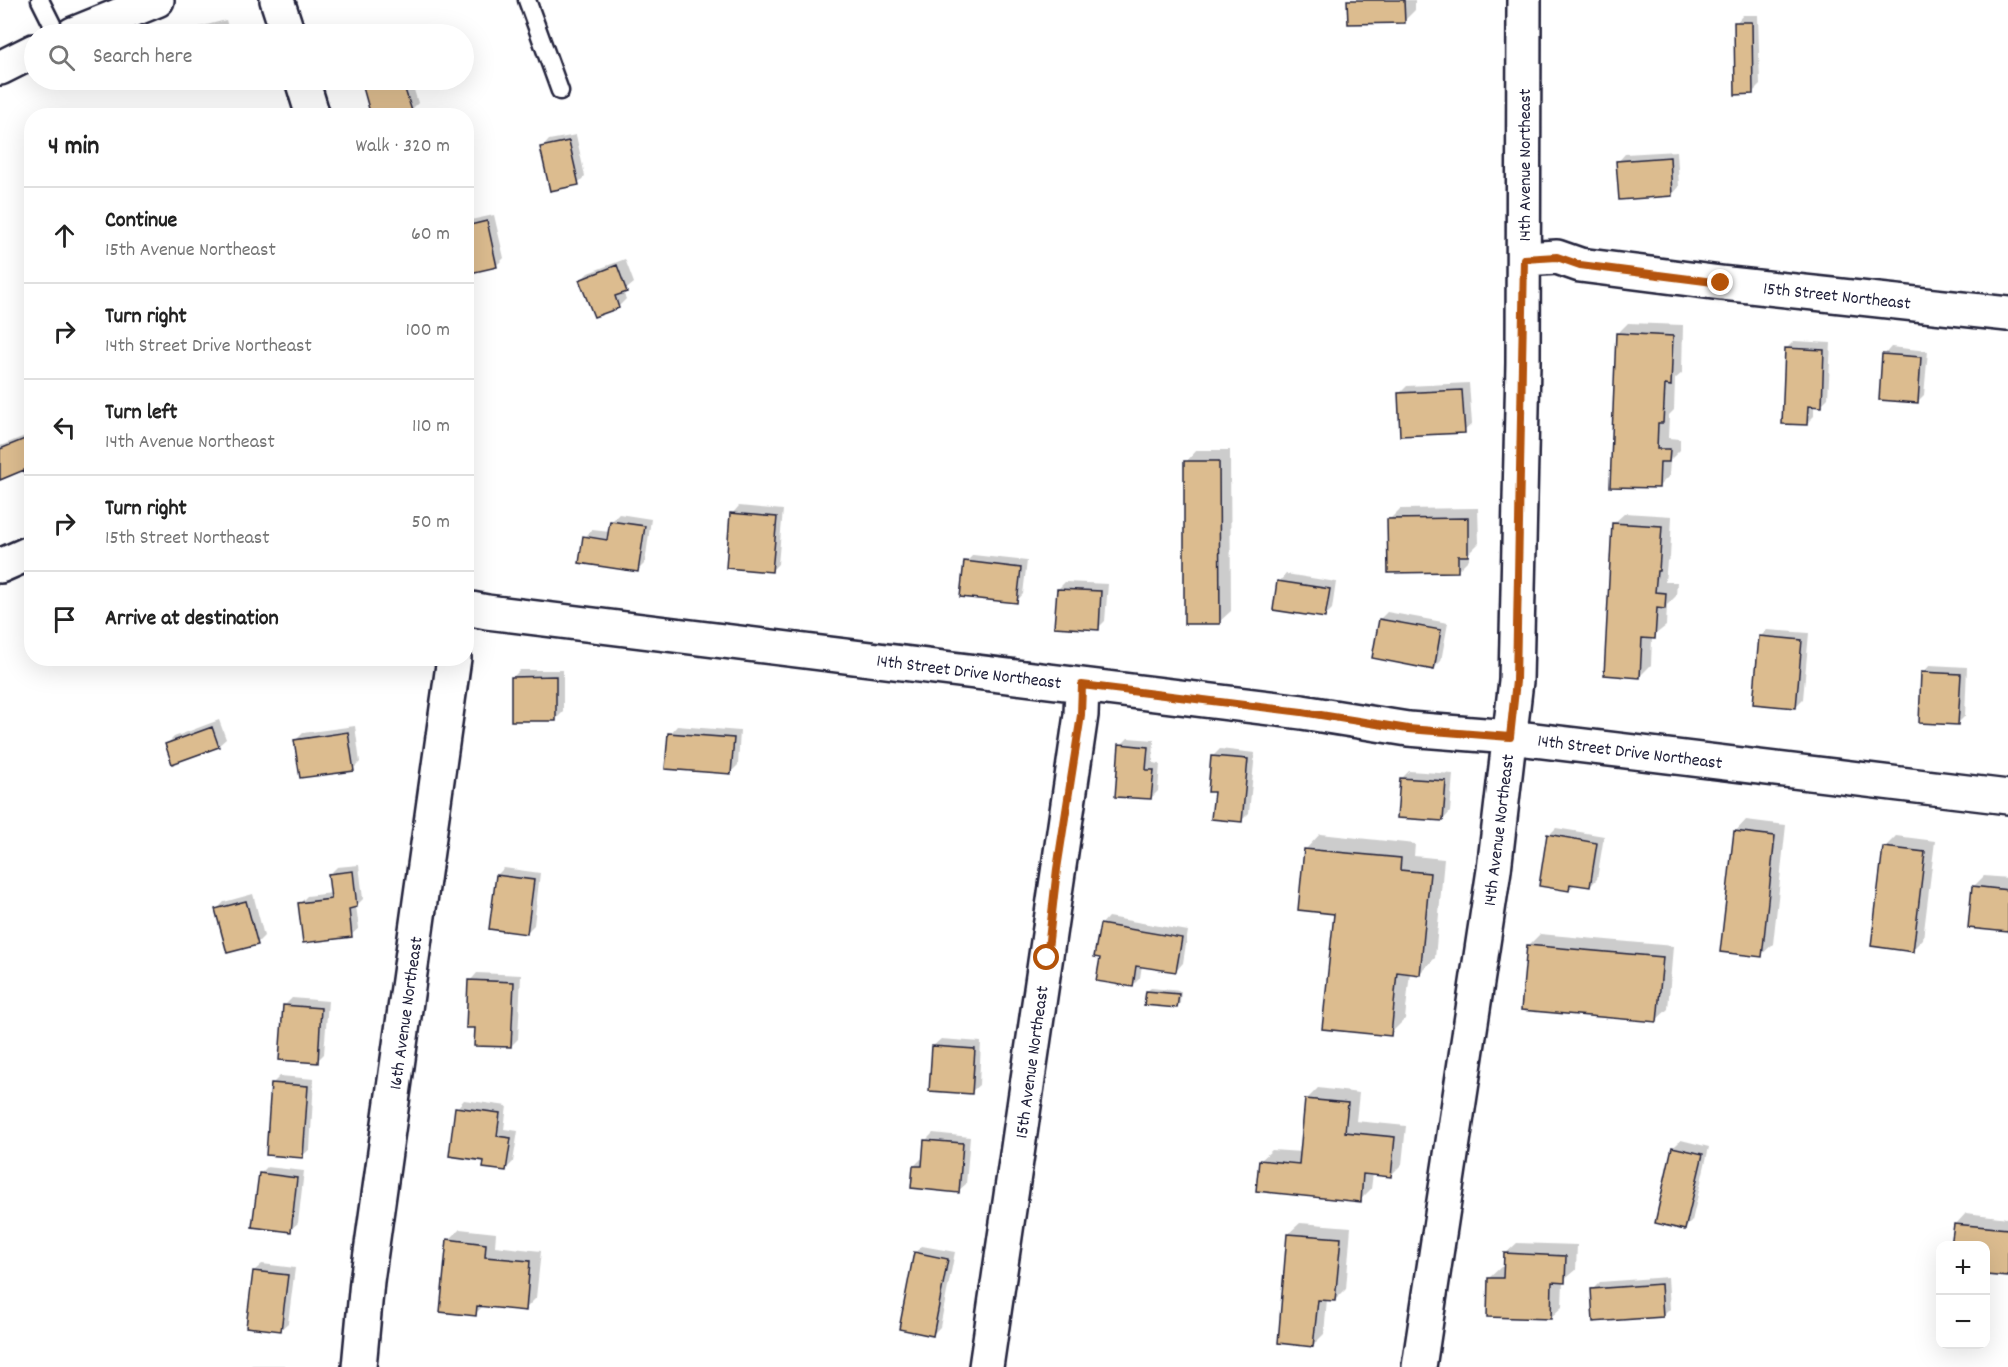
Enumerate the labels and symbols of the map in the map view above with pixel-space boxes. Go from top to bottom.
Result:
street label: 14th Avenue Northeast [1514,88,1539,241]
route end [1707,269,1733,295]
street label: 15th Street Northeast [1762,277,1912,318]
street label: 14th Street Drive Northeast [875,650,1063,697]
street label: 14th Street Drive Northeast [1536,730,1724,777]
street label: 14th Avenue Northeast [1479,753,1522,908]
street label: 16th Avenue Northeast [384,935,431,1091]
route start [1033,944,1059,970]
street label: 15th Avenue Northeast [1010,984,1057,1140]

